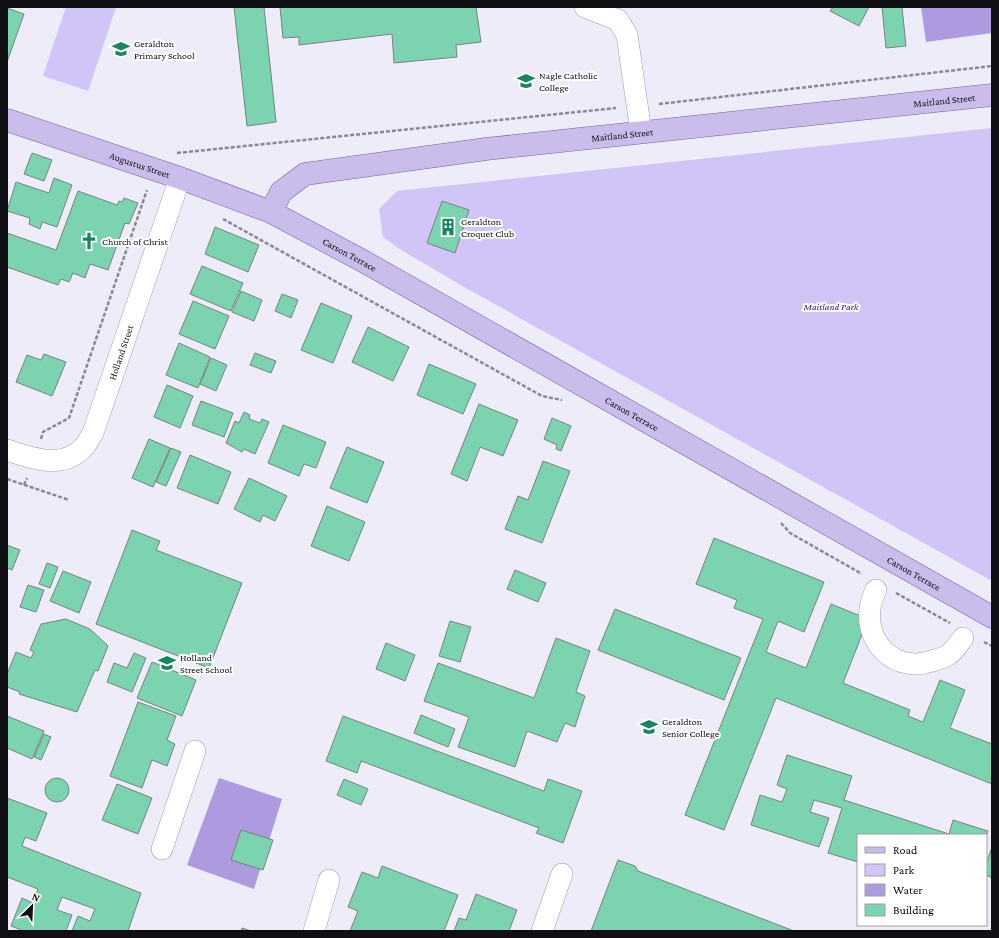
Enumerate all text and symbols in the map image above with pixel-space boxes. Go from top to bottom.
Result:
place label: Geraldton Primary School [134,38,195,61]
school or university icon: Geraldton Primary School [111,39,131,59]
place label: Nagle Catholic College [539,70,598,93]
school or university icon: Nagle Catholic College [516,71,536,91]
street label: Maitland Street [913,91,976,109]
street label: Maitland Street [591,126,654,143]
street label: Augustus Street [108,149,172,180]
place label: Geraldton Croquet Club [461,216,514,239]
building icon: Geraldton Croquet Club [438,217,458,237]
church icon: Church of Christ [79,231,99,251]
street label: Carson Terrace [321,235,379,273]
place label: Church of Christ [102,236,168,247]
park label: Maitland Park [803,301,859,312]
street label: Holland Street [106,323,135,381]
street label: Carson Terrace [603,394,661,433]
street label: Carson Terrace [885,553,943,593]
place label: Holland Street School [180,652,232,675]
school or university icon: Holland Street School [157,653,177,673]
place label: Geraldton Senior College [662,716,720,739]
school or university icon: Geraldton Senior College [639,717,659,737]
legend [857,834,987,926]
text: Road [893,843,918,857]
text: Park [893,863,915,877]
text: Water [893,883,923,897]
north arrow [12,886,52,926]
text: N [30,890,42,904]
text: Building [893,903,934,917]

